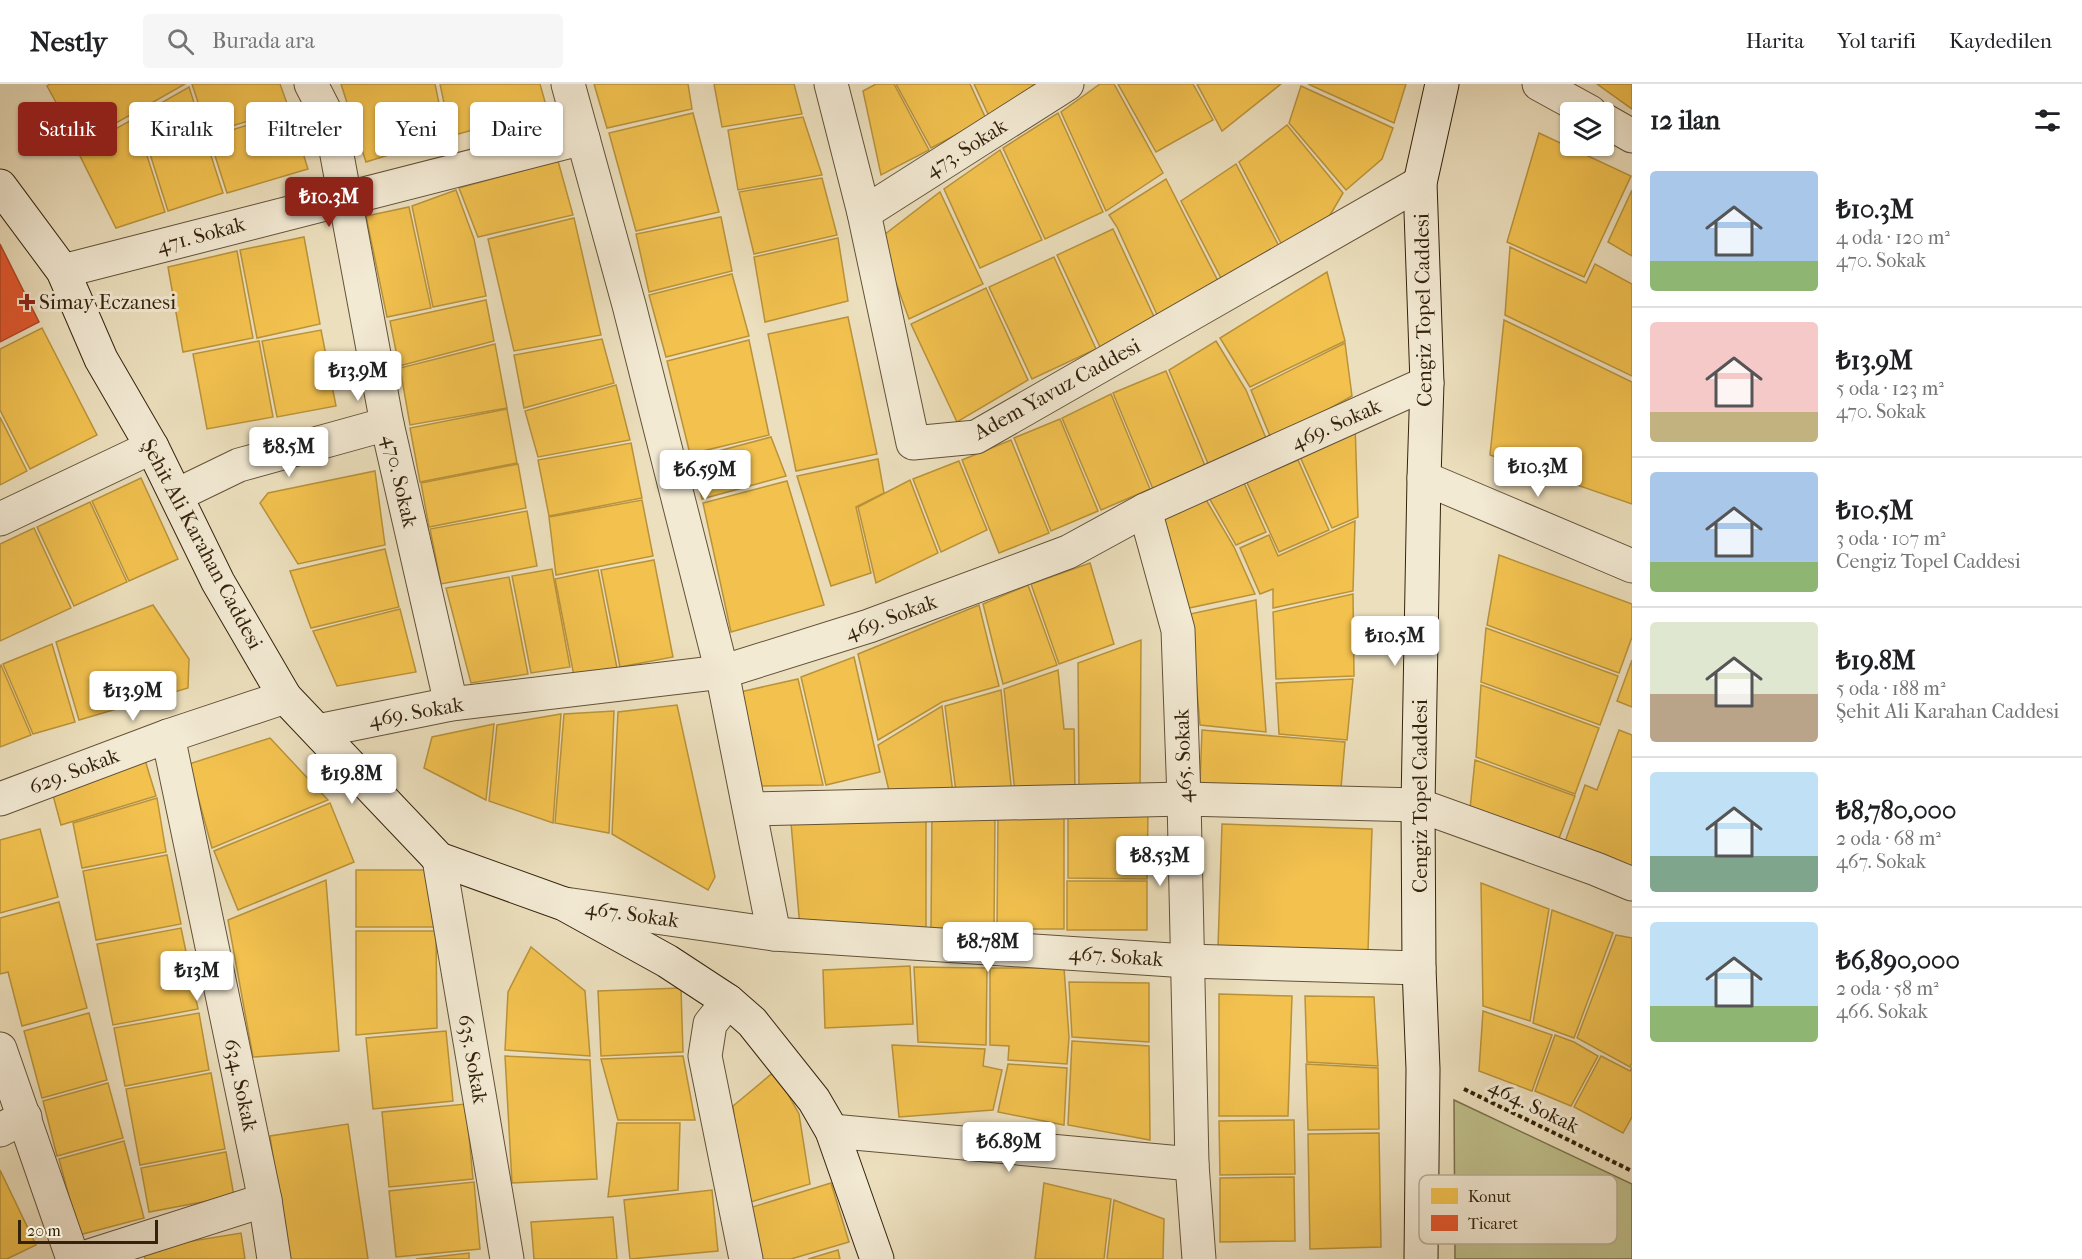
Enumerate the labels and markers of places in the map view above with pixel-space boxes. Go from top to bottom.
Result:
pin: ₺10.3M [280,177,378,228]
place label: Simay Eczanesi [39,290,176,314]
marker: Simay Eczanesi [20,295,34,309]
pin: ₺13.9M [309,351,407,402]
pin: ₺8.5M [247,427,331,478]
pin: ₺10.3M [1489,447,1587,498]
pin: ₺6.59M [656,450,754,501]
pin: ₺10.5M [1346,616,1444,667]
pin: ₺13.9M [84,671,182,722]
pin: ₺19.8M [303,754,401,805]
pin: ₺8.53M [1111,836,1209,887]
pin: ₺8.78M [939,922,1037,973]
pin: ₺13M [161,951,233,1002]
pin: ₺6.89M [960,1122,1058,1173]

